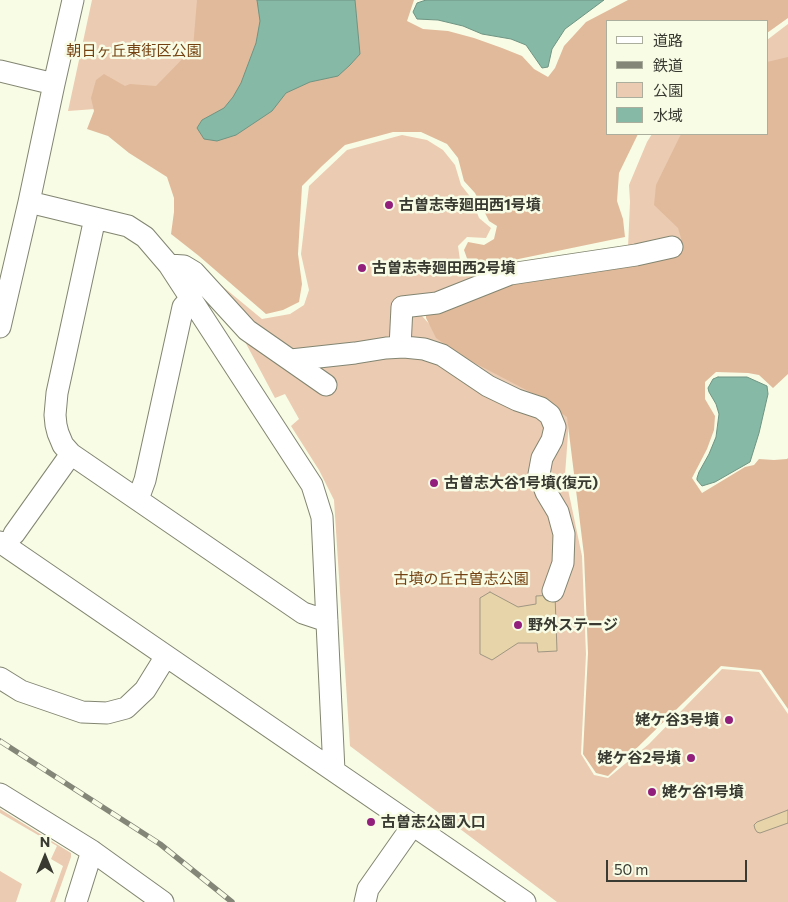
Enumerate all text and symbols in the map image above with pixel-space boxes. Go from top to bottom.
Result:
legend [606,20,768,135]
text: 道路 [653,31,683,49]
park label: 朝日ヶ丘東街区公園 [67,42,201,60]
text: 鉄道 [653,56,683,74]
text: 公園 [653,81,683,99]
text: 水域 [653,106,683,124]
place label: 古曽志寺廻田西1号墳 [399,196,541,214]
marker: 古曽志寺廻田西1号墳 [383,199,395,211]
place label: 古曽志寺廻田西2号墳 [372,259,516,277]
marker: 古曽志寺廻田西2号墳 [356,262,368,274]
place label: 古曽志大谷1号墳(復元) [444,474,598,492]
marker: 古曽志大谷1号墳(復元) [428,477,440,489]
park label: 古墳の丘古曽志公園 [394,570,528,588]
place label: 野外ステージ [528,616,618,634]
marker: 野外ステージ [512,619,524,631]
place label: 姥ケ谷3号墳 [635,711,719,729]
marker: 姥ケ谷3号墳 [723,714,735,726]
place label: 姥ケ谷2号墳 [597,749,681,767]
marker: 姥ケ谷2号墳 [685,752,697,764]
place label: 姥ケ谷1号墳 [662,783,744,801]
marker: 姥ケ谷1号墳 [646,786,658,798]
place label: 古曽志公園入口 [381,813,486,831]
marker: 古曽志公園入口 [365,816,377,828]
north arrow [20,832,70,882]
text: N [40,833,50,850]
scale bar [608,850,749,882]
text: 50 m [614,860,648,878]

